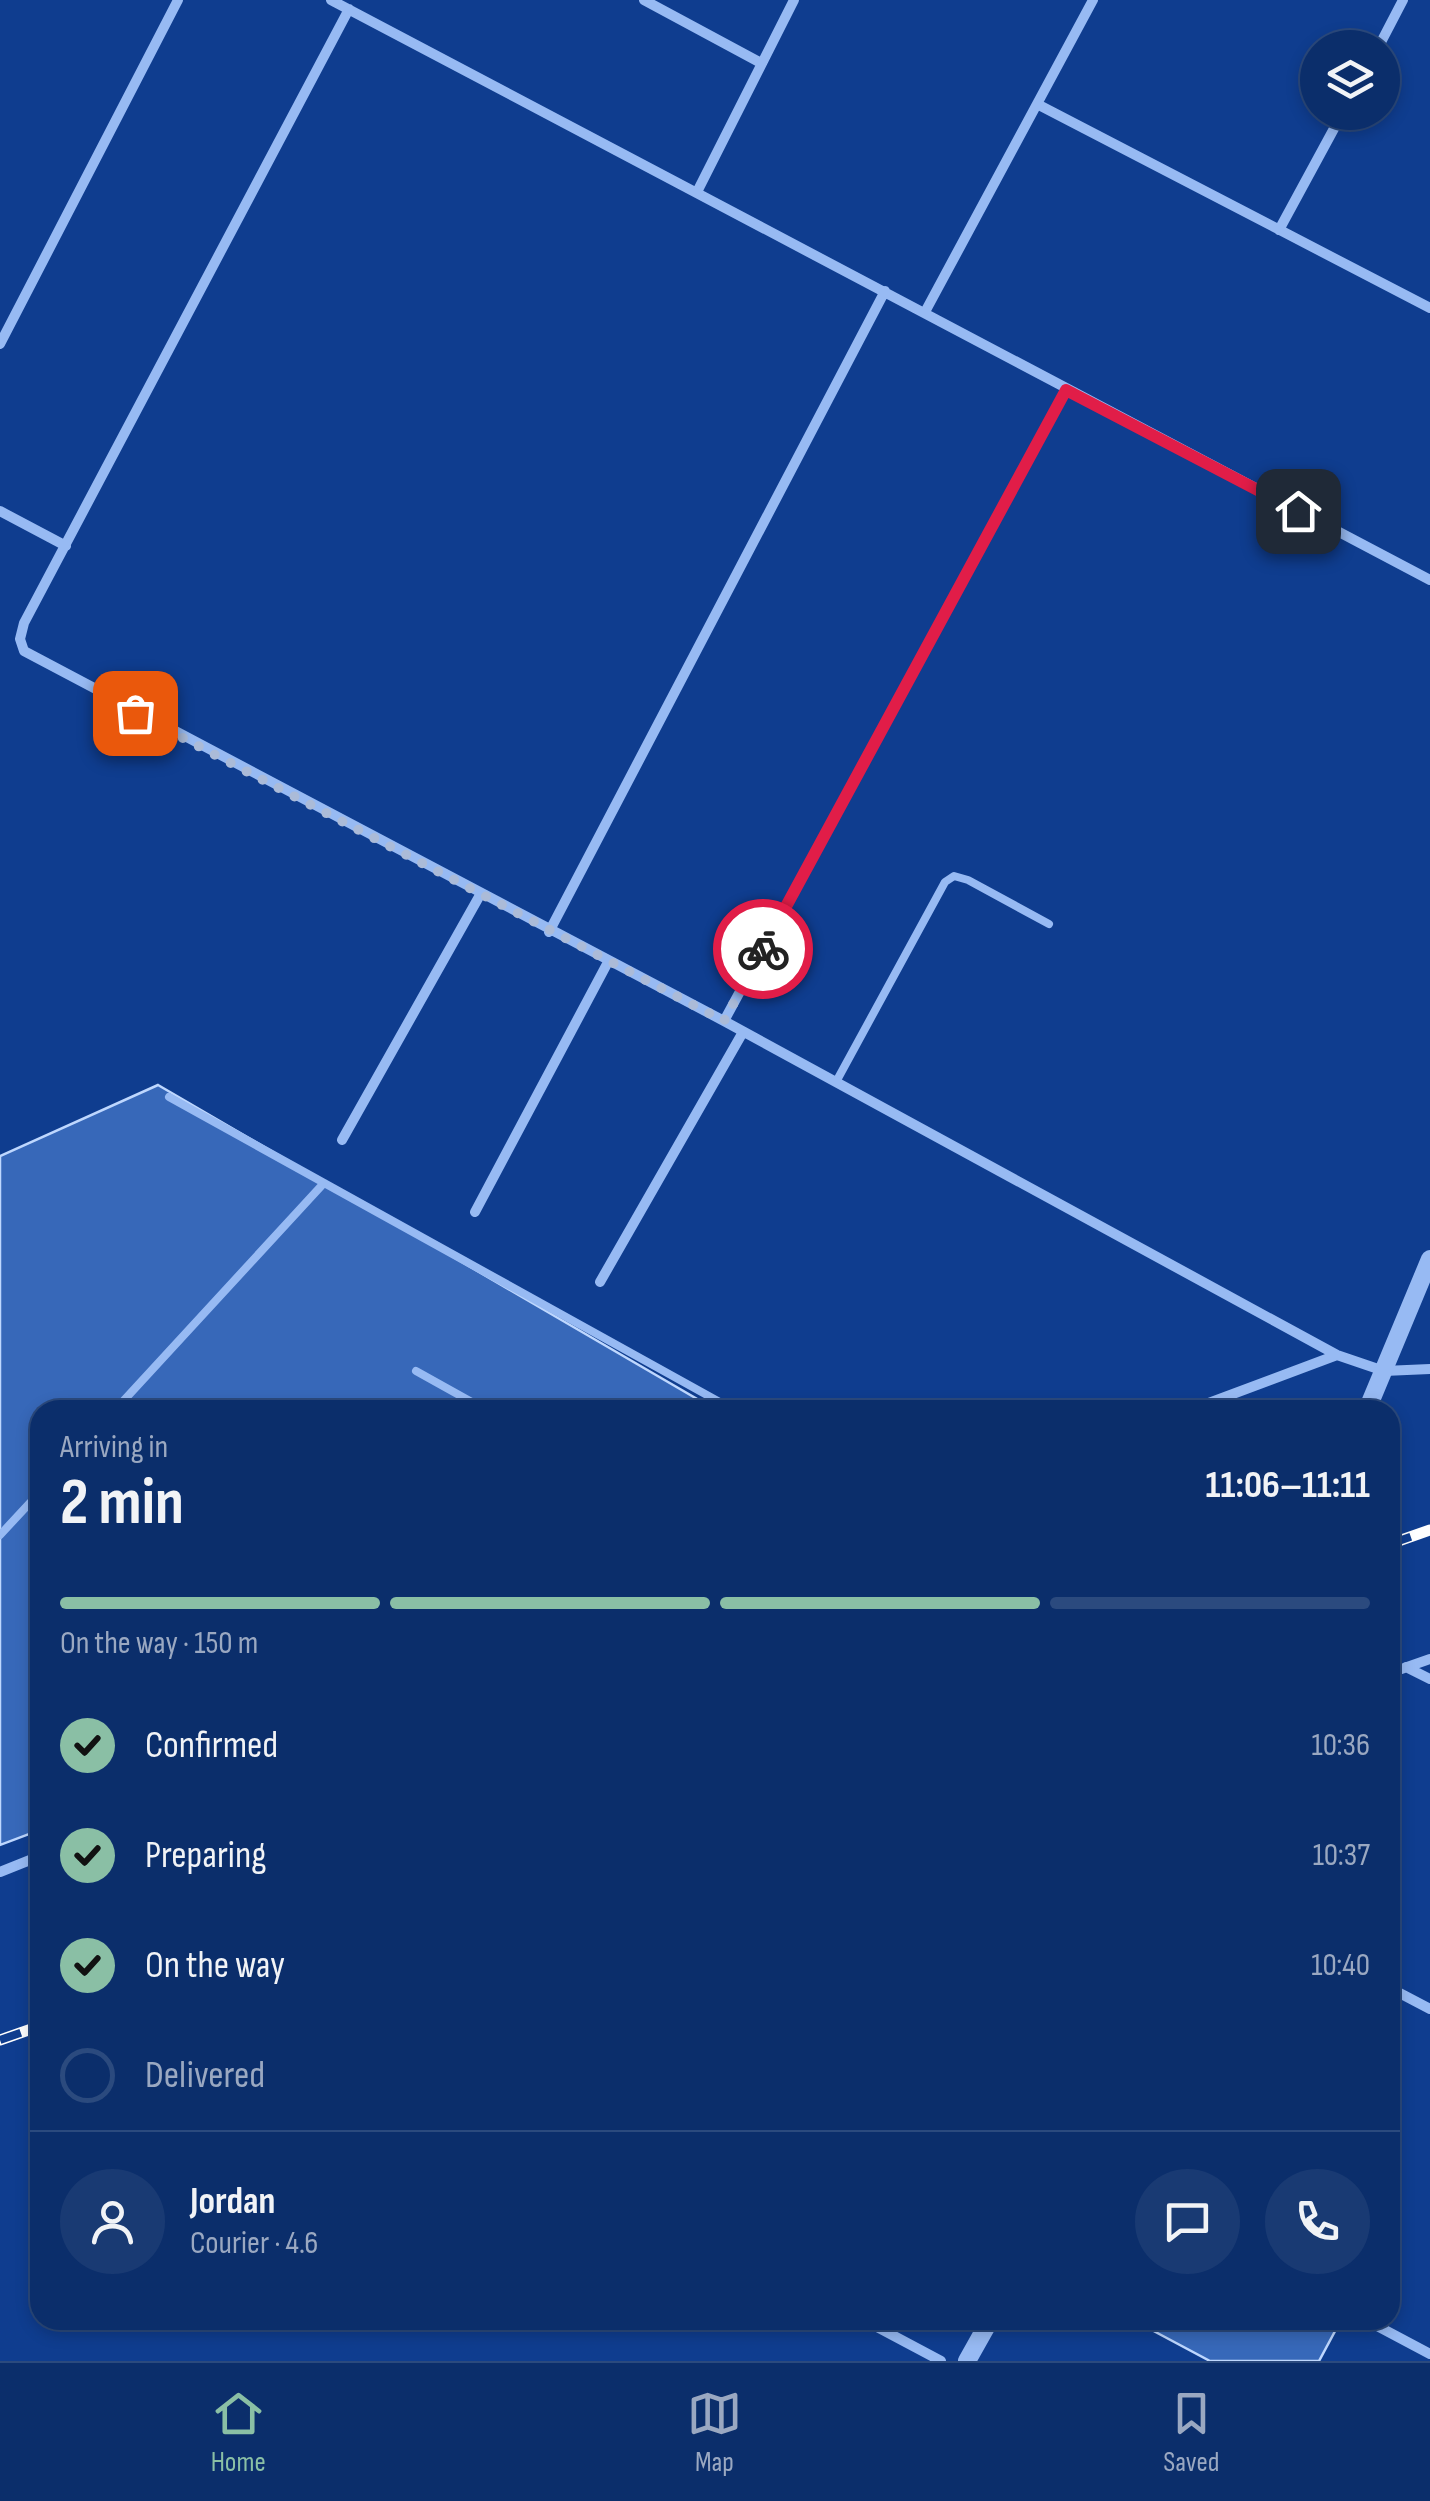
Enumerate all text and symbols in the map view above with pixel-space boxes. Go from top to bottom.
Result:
map controls [1300,30,1400,130]
button: layers [1300,30,1400,130]
pin [1256,469,1341,554]
icon: home [1271,484,1326,539]
pin [93,671,178,756]
icon: bag [108,686,163,741]
courier [713,899,813,999]
icon: bike [736,922,791,977]
text: Arriving in [60,1428,168,1467]
text: 11:06–11:11 [1206,1463,1370,1508]
text: 2 min [60,1465,184,1543]
text: On the way · 150 m [60,1624,258,1663]
icon: check [60,1718,115,1773]
text: Confirmed [145,1723,278,1768]
text: 10:36 [1311,1726,1370,1765]
icon: check [60,1828,115,1883]
text: Preparing [145,1833,266,1878]
text: 10:37 [1313,1836,1370,1875]
icon: check [60,1938,115,1993]
text: On the way [145,1943,285,1988]
text: 10:40 [1311,1946,1370,1985]
text: Delivered [145,2053,265,2098]
button: person [60,2169,165,2274]
button: chat [1135,2169,1240,2274]
button: phone [1265,2169,1370,2274]
text: Jordan [190,2179,275,2224]
text: Courier · 4.6 [190,2224,318,2263]
tab: Home [211,2386,266,2479]
tab: Map [687,2386,742,2479]
tab: Saved [1163,2386,1219,2479]

